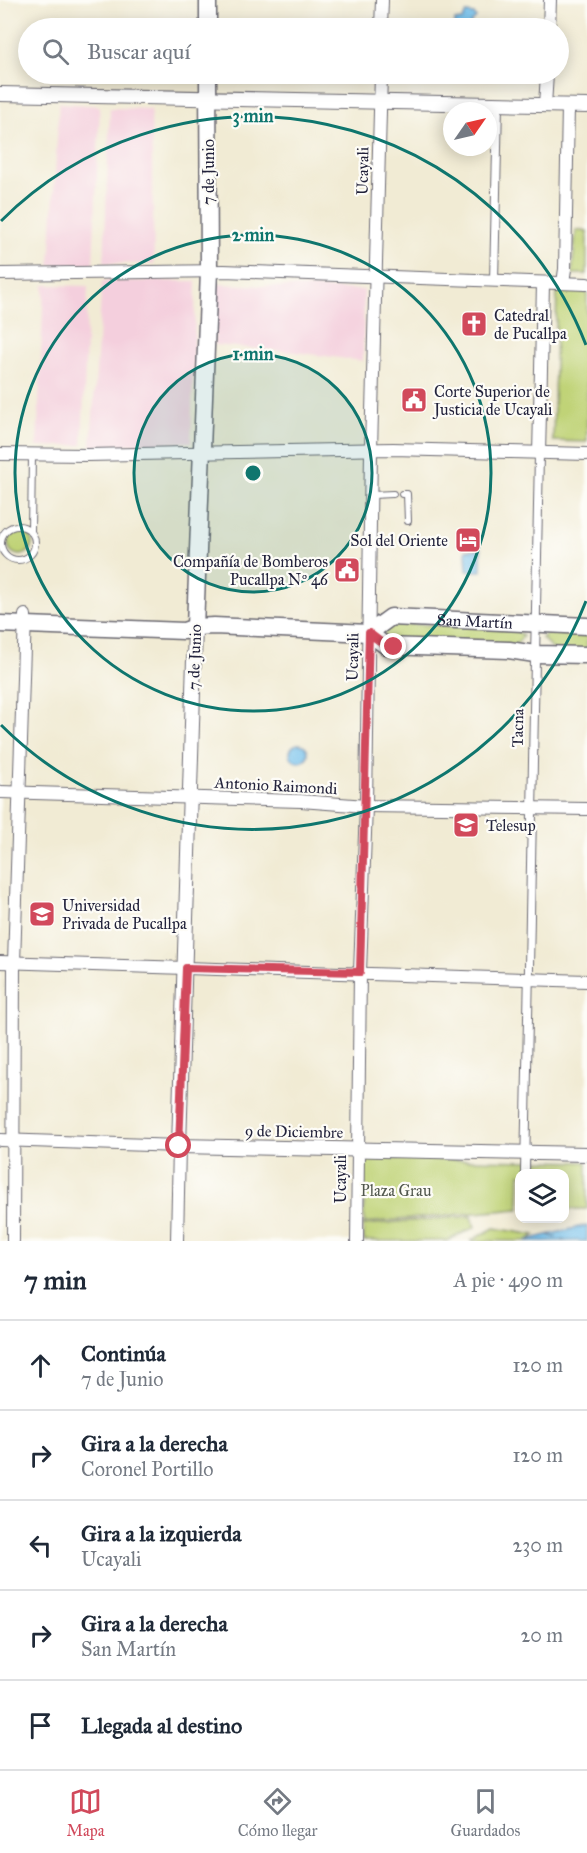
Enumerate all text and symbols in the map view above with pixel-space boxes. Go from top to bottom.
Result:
search box [18,18,569,84]
icon: search [39,35,72,68]
text: Buscar aquí [87,38,190,65]
north arrow [443,102,497,156]
text: 3 min [233,105,274,128]
street label: 7 de Junio [199,139,219,205]
street label: Ucayali [353,146,372,195]
text: 2 min [232,224,275,246]
place label: Catedral de Pucallpa [494,306,567,343]
church icon: Catedral de Pucallpa [459,309,489,339]
text: 1 min [233,343,274,365]
place label: Corte Superior de Justicia de Ucayali [432,382,553,420]
public building icon: Corte Superior de Justicia de Ucayali [399,385,429,415]
centre of rings [243,463,263,483]
hotel icon: Sol del Oriente [453,525,483,555]
place label: Sol del Oriente [350,531,448,550]
place label: Compañía de Bomberos Pucallpa Nº 46 [173,552,329,589]
public building icon: Compañía de Bomberos Pucallpa Nº 46 [332,555,362,585]
street label: San Martín [436,610,513,633]
street label: 7 de Junio [184,624,206,690]
street label: Ucayali [343,632,362,681]
route end [380,633,406,659]
street label: Tacna [508,708,527,748]
street label: Antonio Raimondi [213,773,338,798]
school or university icon: Telesup [451,810,481,840]
place label: Telesup [486,816,536,835]
place label: Universidad Privada de Pucallpa [62,896,187,933]
school or university icon: Universidad Privada de Pucallpa [27,899,57,929]
street label: 9 de Diciembre [245,1121,344,1142]
route start [165,1132,191,1158]
street label: Ucayali [331,1154,350,1203]
map controls [515,1169,569,1223]
button: layers [515,1169,569,1223]
park label: Plaza Grau [361,1181,432,1200]
text: 7 min [24,1264,87,1296]
text: A pie · 490 m [454,1268,563,1292]
text: Continúa [81,1340,166,1367]
icon: ahead [24,1349,57,1382]
text: 120 m [512,1353,563,1377]
text: 7 de Junio [81,1367,163,1391]
text: Gira a la derecha [81,1430,228,1457]
icon: right [24,1439,57,1472]
text: 120 m [512,1443,563,1467]
text: Coronel Portillo [81,1457,213,1481]
text: Gira a la izquierda [81,1520,242,1547]
icon: left [24,1529,57,1562]
text: 230 m [512,1533,563,1557]
text: Ucayali [81,1547,142,1571]
text: Gira a la derecha [81,1610,228,1637]
icon: right [24,1619,57,1652]
text: 20 m [520,1623,563,1647]
text: San Martín [81,1637,176,1661]
icon: arrive [24,1709,57,1742]
text: Llegada al destino [81,1712,242,1739]
tab: Mapa [67,1785,105,1840]
tab: Cómo llegar [238,1785,317,1840]
tab: Guardados [451,1785,520,1840]

